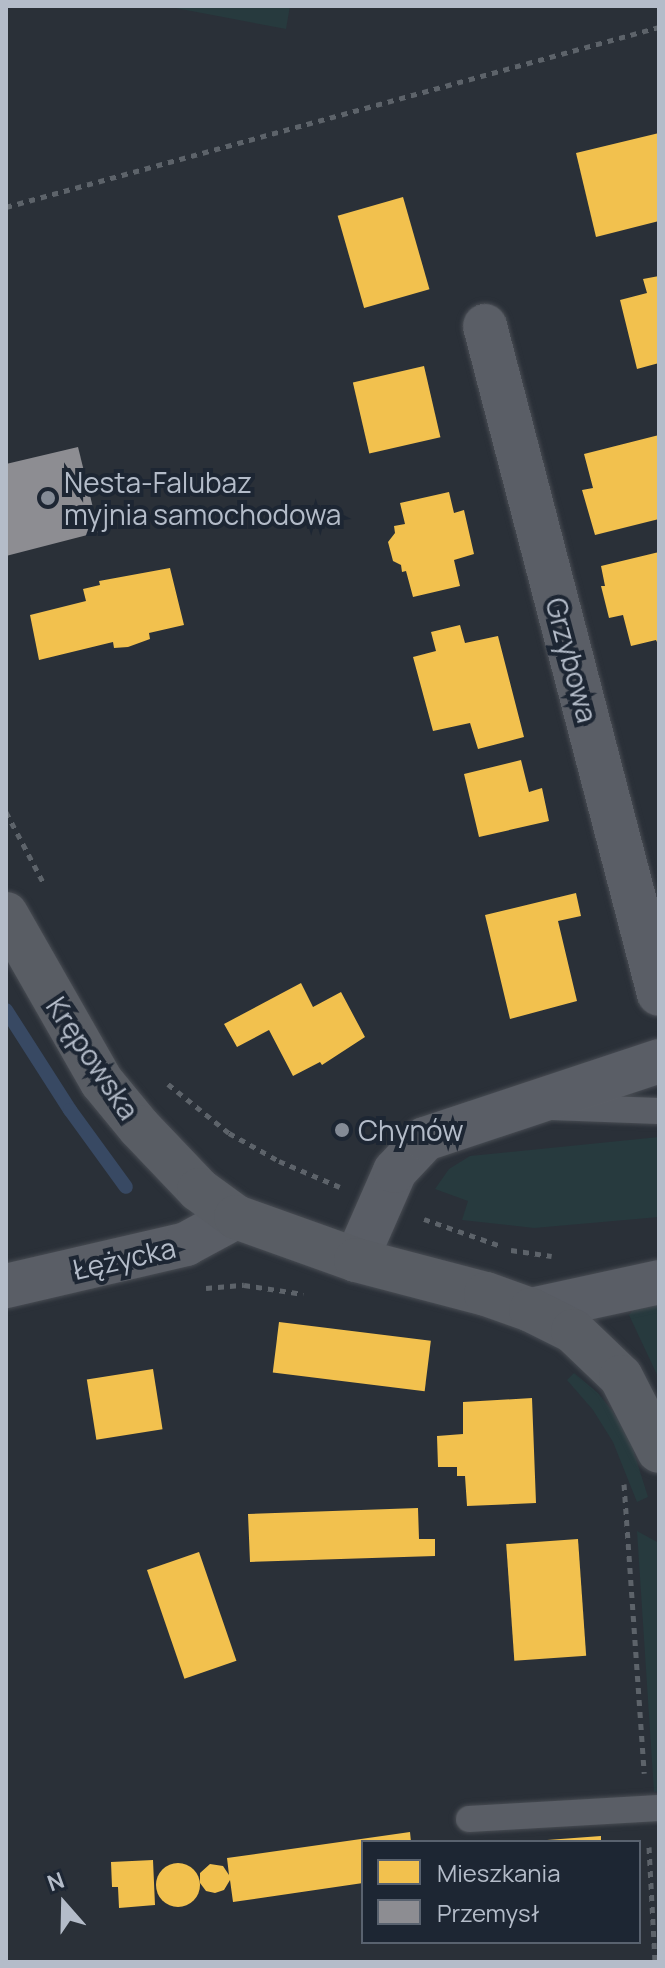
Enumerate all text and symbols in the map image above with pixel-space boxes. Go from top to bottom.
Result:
place label: Nesta-Falubaz myjnia samochodowa [64,465,341,531]
marker: Nesta-Falubaz myjnia samochodowa [39,489,57,507]
street label: Grzybowa [539,594,605,726]
street label: Krępowska [40,990,146,1126]
place label: Chynów [358,1113,463,1147]
marker: Chynów [333,1121,351,1139]
street label: Łężycka [69,1230,179,1286]
legend [361,1840,641,1944]
text: Mieszkania [437,1856,561,1889]
north arrow [24,1864,104,1944]
text: N [43,1865,68,1898]
text: Przemysł [437,1896,540,1929]

